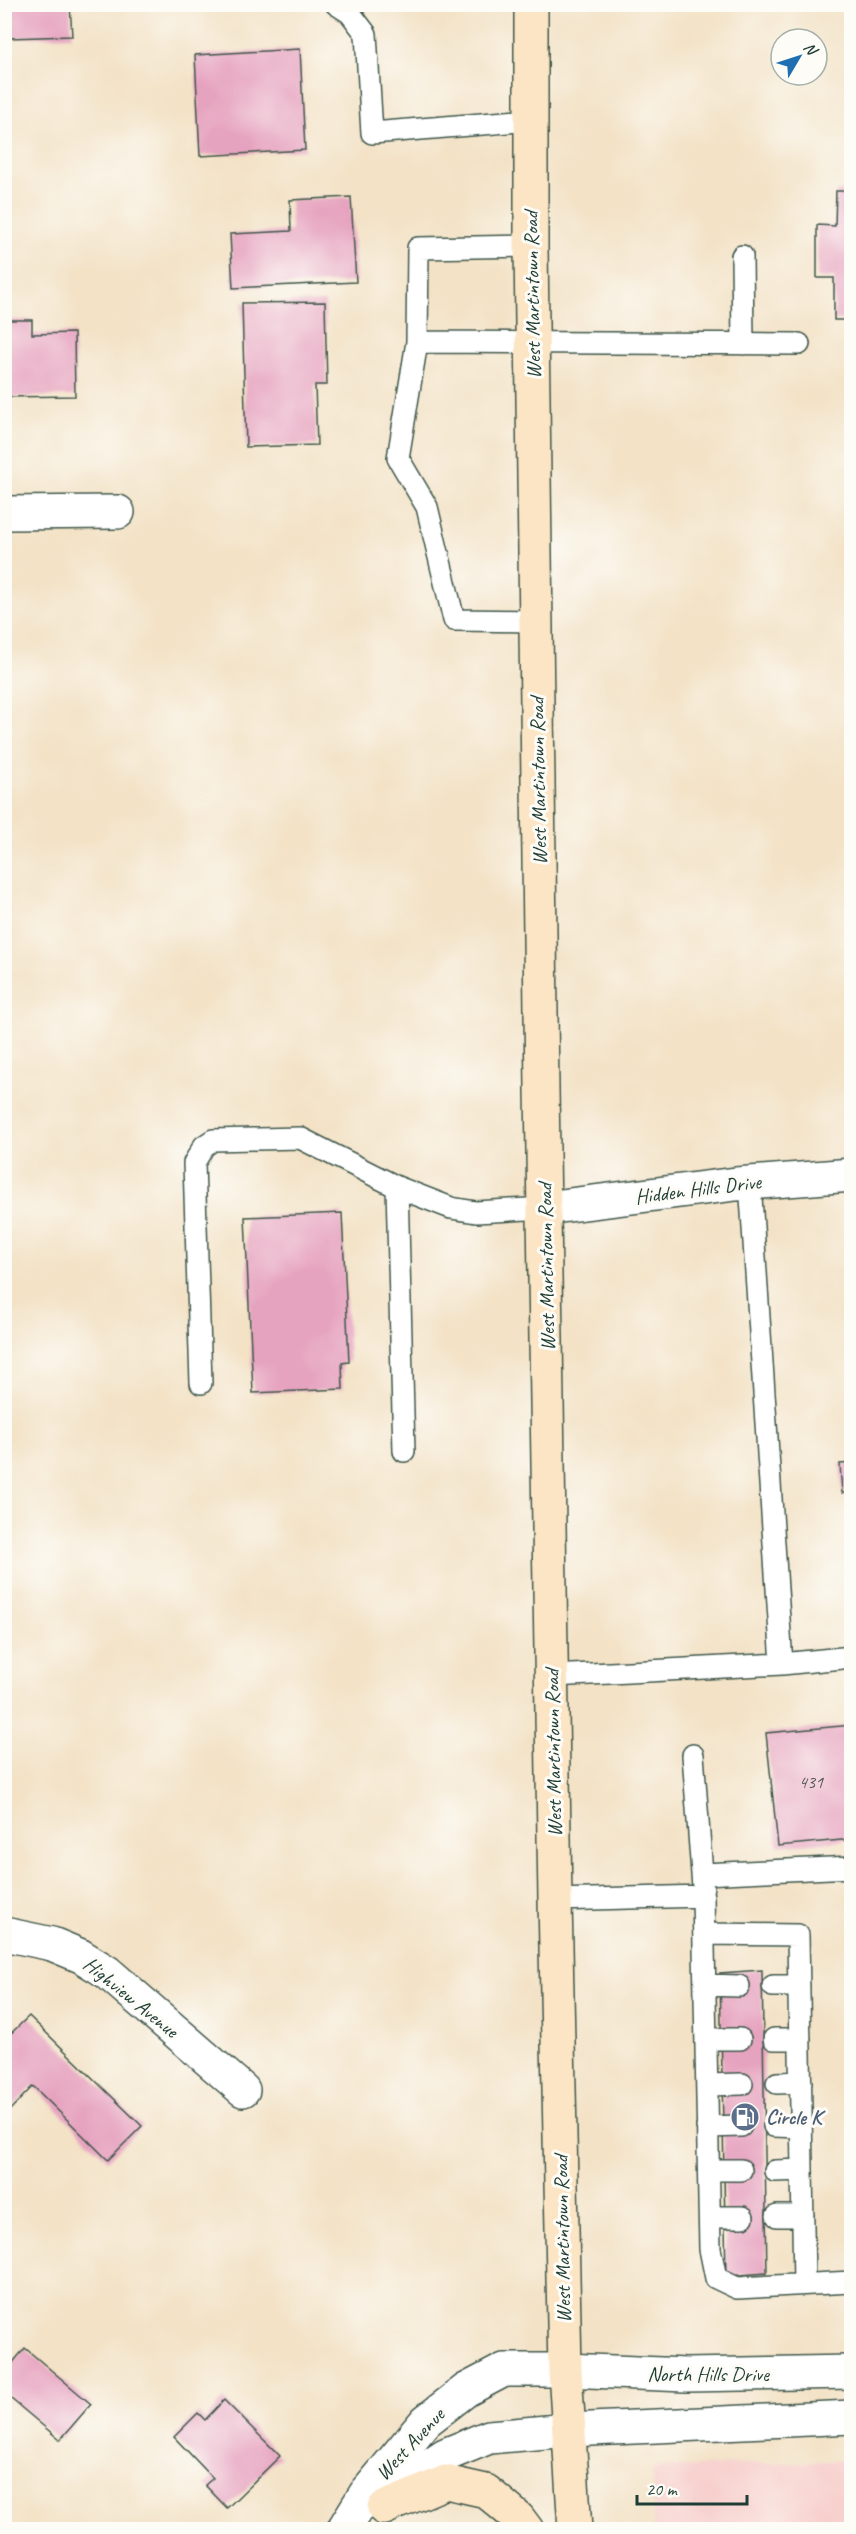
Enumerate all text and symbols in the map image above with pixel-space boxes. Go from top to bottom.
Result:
north arrow [769,27,829,87]
text: N [799,38,823,61]
street label: West Martintown Road [517,208,546,379]
street label: West Martintown Road [523,694,552,865]
street label: Hidden Hills Drive [634,1168,763,1210]
street label: West Martintown Road [531,1180,560,1351]
street label: West Martintown Road [538,1666,567,1837]
house number: 431 [799,1771,824,1793]
street label: Highview Avenue [78,1951,185,2044]
fuel station icon: Circle K [729,2101,761,2133]
place label: Circle K [766,2104,826,2130]
street label: West Martintown Road [547,2152,576,2323]
street label: North Hills Drive [647,2361,770,2387]
street label: West Avenue [370,2401,452,2486]
scale bar [637,2468,746,2506]
text: 20 m [646,2478,679,2500]

